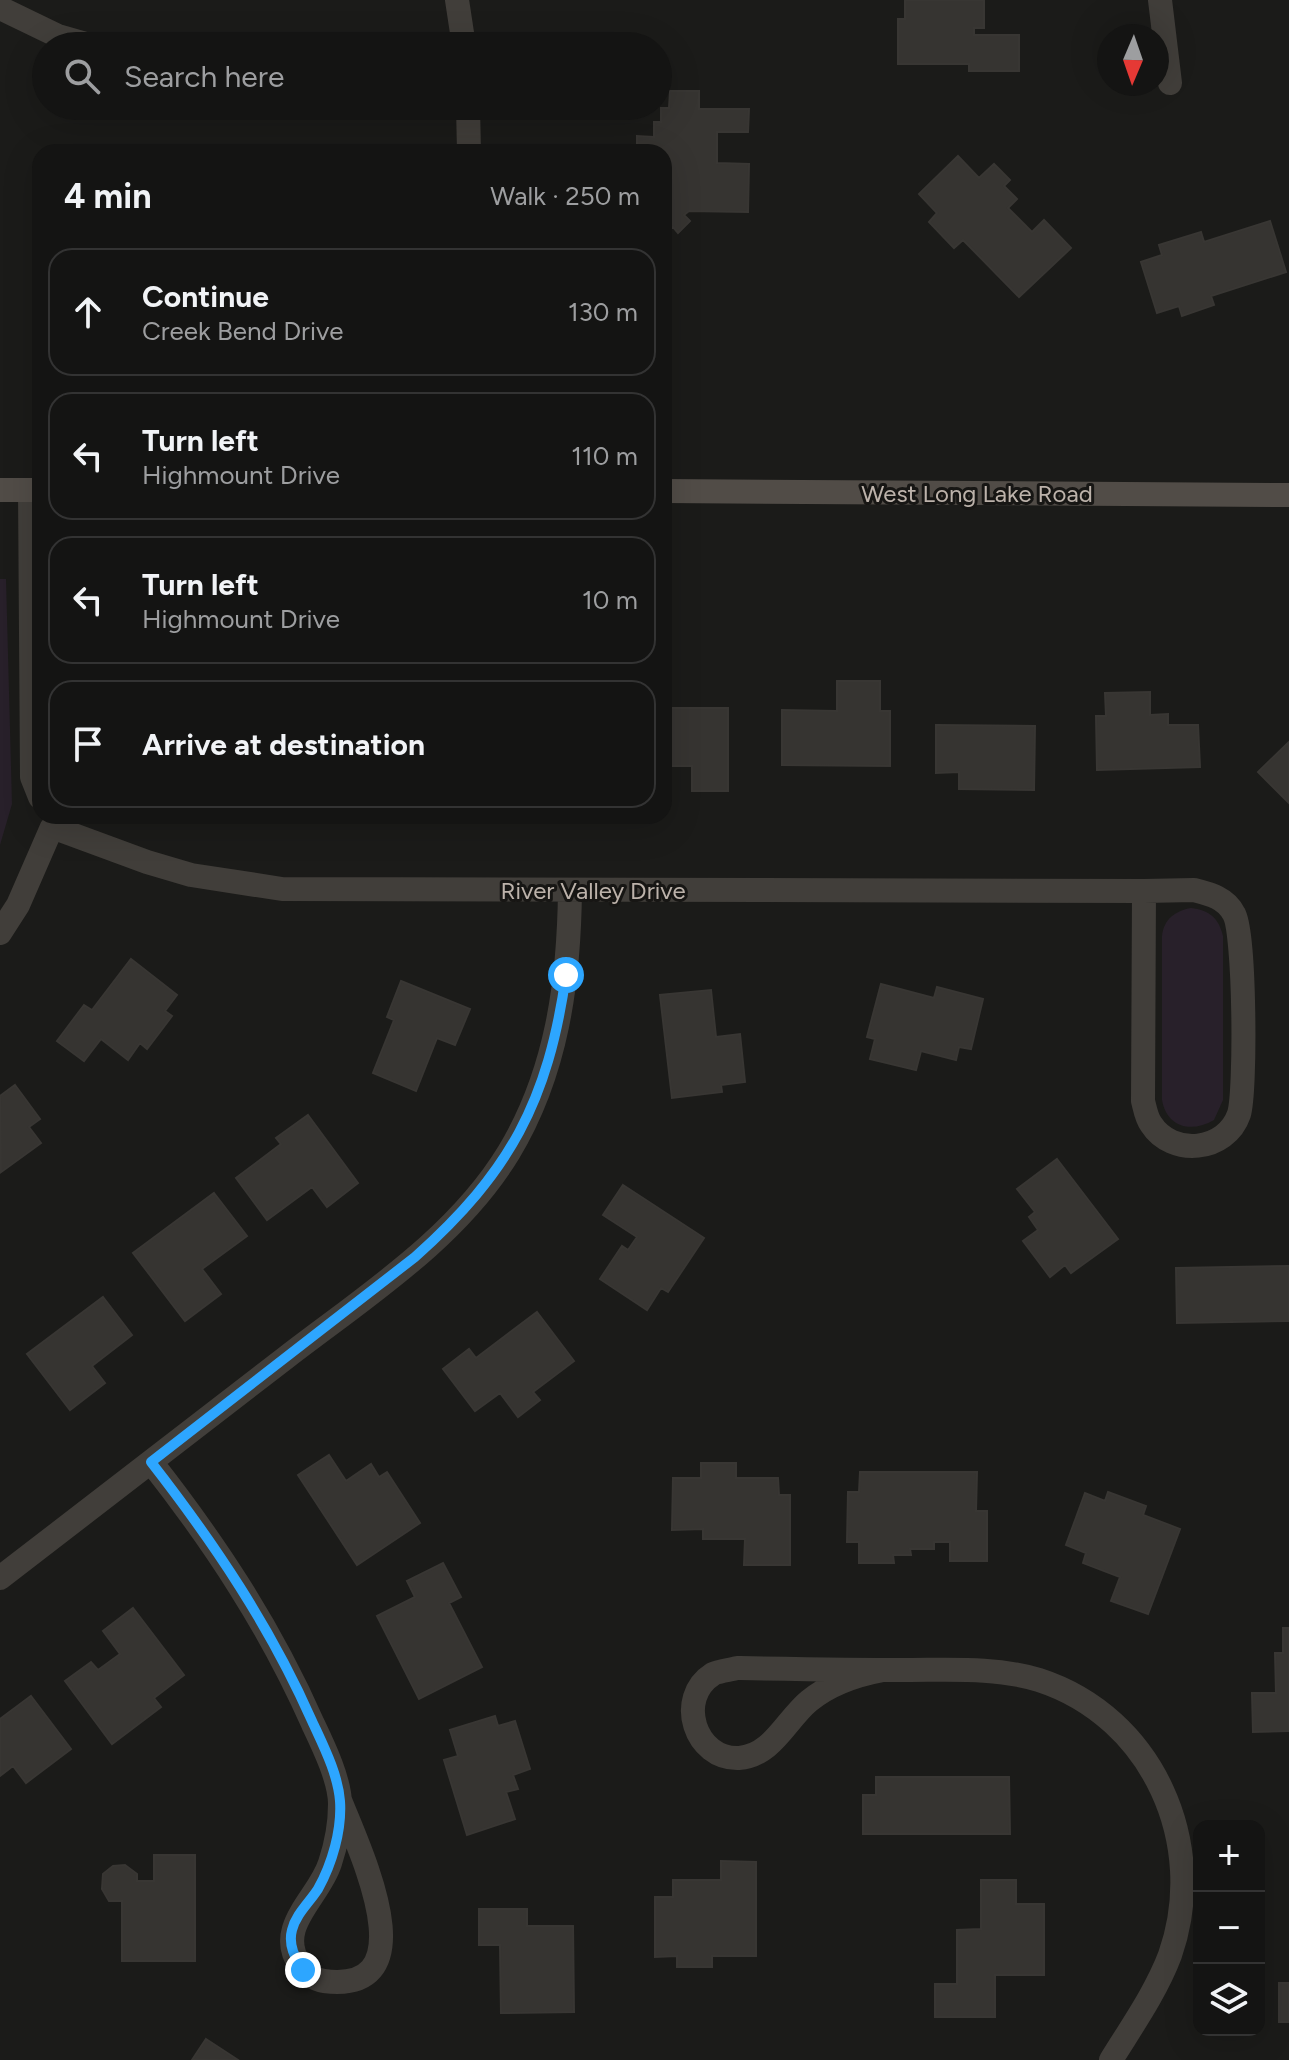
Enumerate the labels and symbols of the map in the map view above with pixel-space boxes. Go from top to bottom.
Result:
north arrow [1097,24,1169,96]
street label: West Long Lake Road [861,479,1093,508]
street label: River Valley Drive [500,876,686,905]
route start [548,957,584,993]
route end [285,1952,321,1988]

